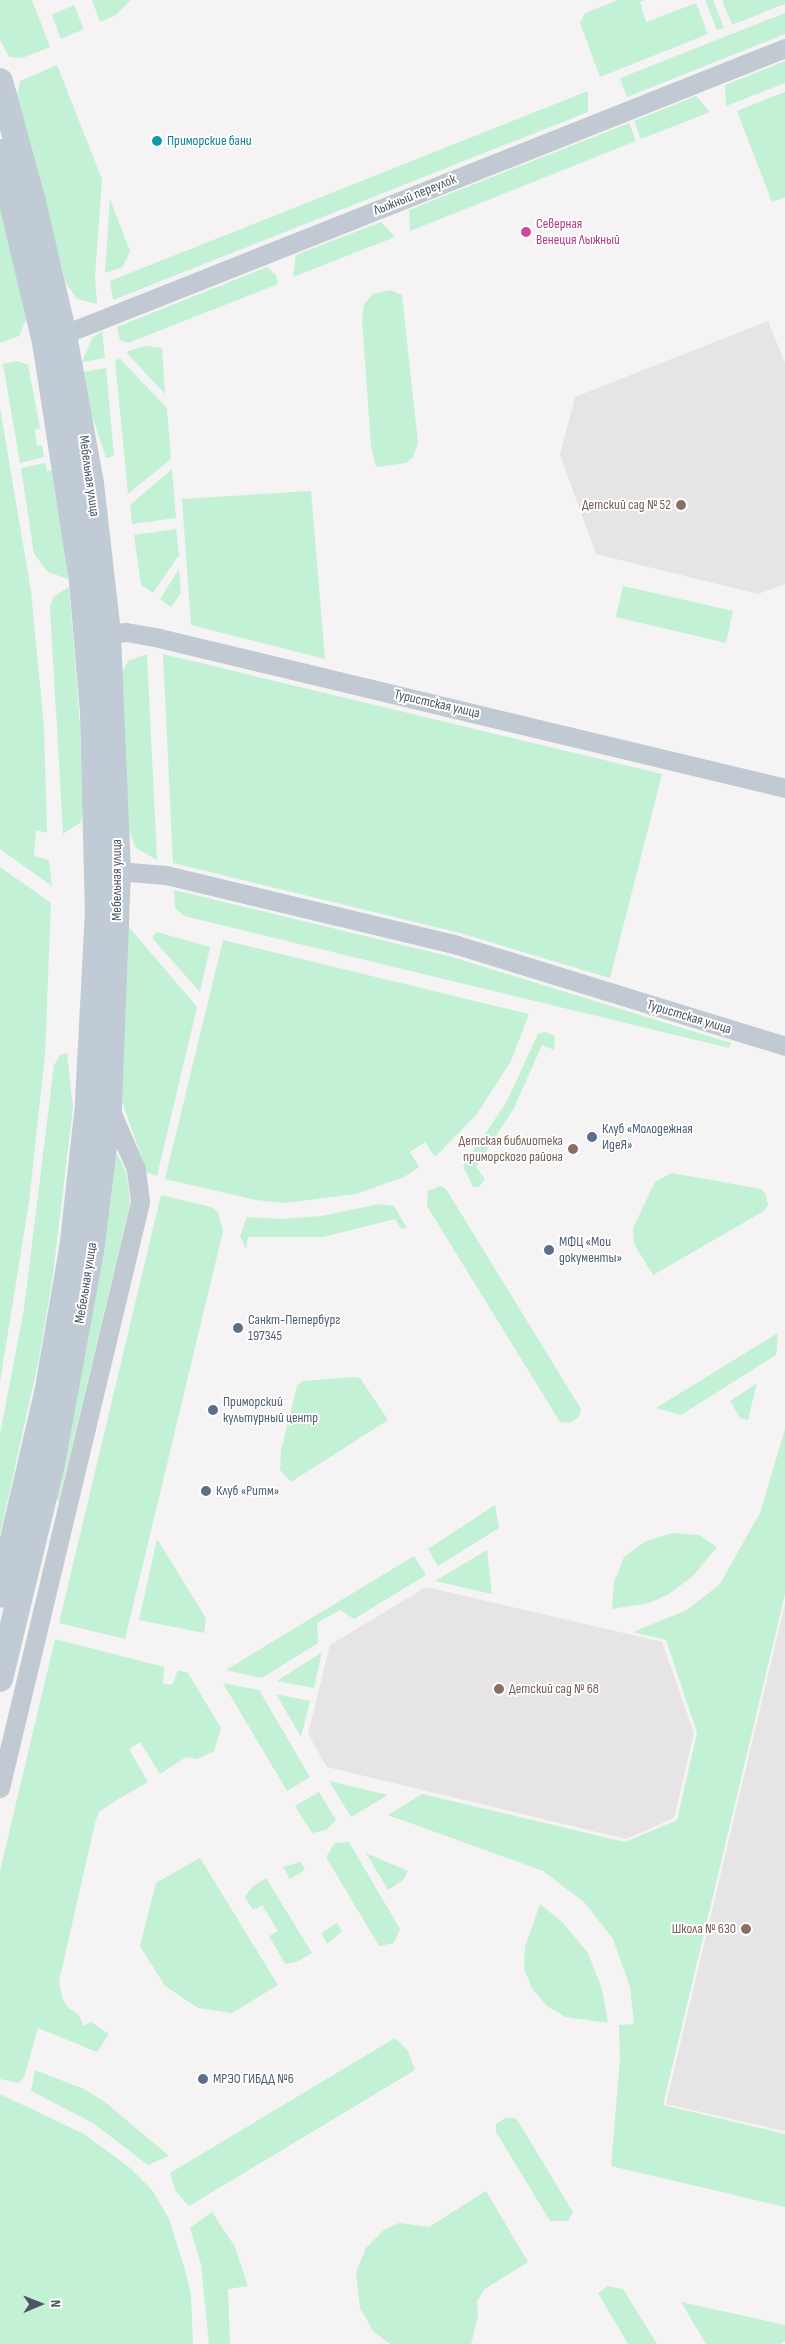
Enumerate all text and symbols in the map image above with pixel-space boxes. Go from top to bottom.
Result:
place label: Приморские бани [167,133,252,149]
marker: Приморские бани [151,135,163,147]
street label: Лыжный переулок [371,171,459,219]
place label: Северная Венеция Лыжный [536,216,620,248]
marker: Северная Венеция Лыжный [520,226,532,238]
street label: Мебельная улица [75,434,103,518]
place label: Детский сад № 52 [582,497,671,513]
marker: Детский сад № 52 [675,499,687,511]
street label: Туристская улица [392,686,482,722]
street label: Мебельная улица [109,839,125,921]
street label: Туристская улица [645,996,733,1038]
place label: Клуб «Молодежная ИдеЯ» [602,1121,693,1154]
marker: Клуб «Молодежная ИдеЯ» [586,1131,598,1143]
place label: Детская библиотека приморского района [459,1133,563,1166]
marker: Детская библиотека приморского района [567,1143,579,1155]
place label: МФЦ «Мои документы» [559,1234,622,1266]
street label: Мебельная улица [71,1241,101,1325]
marker: МФЦ «Мои документы» [543,1244,555,1256]
place label: Санкт-Петербург 197345 [248,1312,340,1344]
marker: Санкт-Петербург 197345 [232,1322,244,1334]
place label: Приморский культурный центр [223,1394,318,1426]
marker: Приморский культурный центр [207,1404,219,1416]
place label: Клуб «Ритм» [216,1483,279,1499]
marker: Клуб «Ритм» [200,1485,212,1497]
place label: Детский сад № 68 [509,1681,599,1697]
marker: Детский сад № 68 [493,1683,505,1695]
place label: Школа № 630 [672,1921,736,1937]
marker: Школа № 630 [740,1923,752,1935]
place label: МРЭО ГИБДД №6 [213,2071,294,2087]
marker: МРЭО ГИБДД №6 [197,2073,209,2085]
north arrow [15,2279,65,2329]
text: N [47,2300,64,2308]

